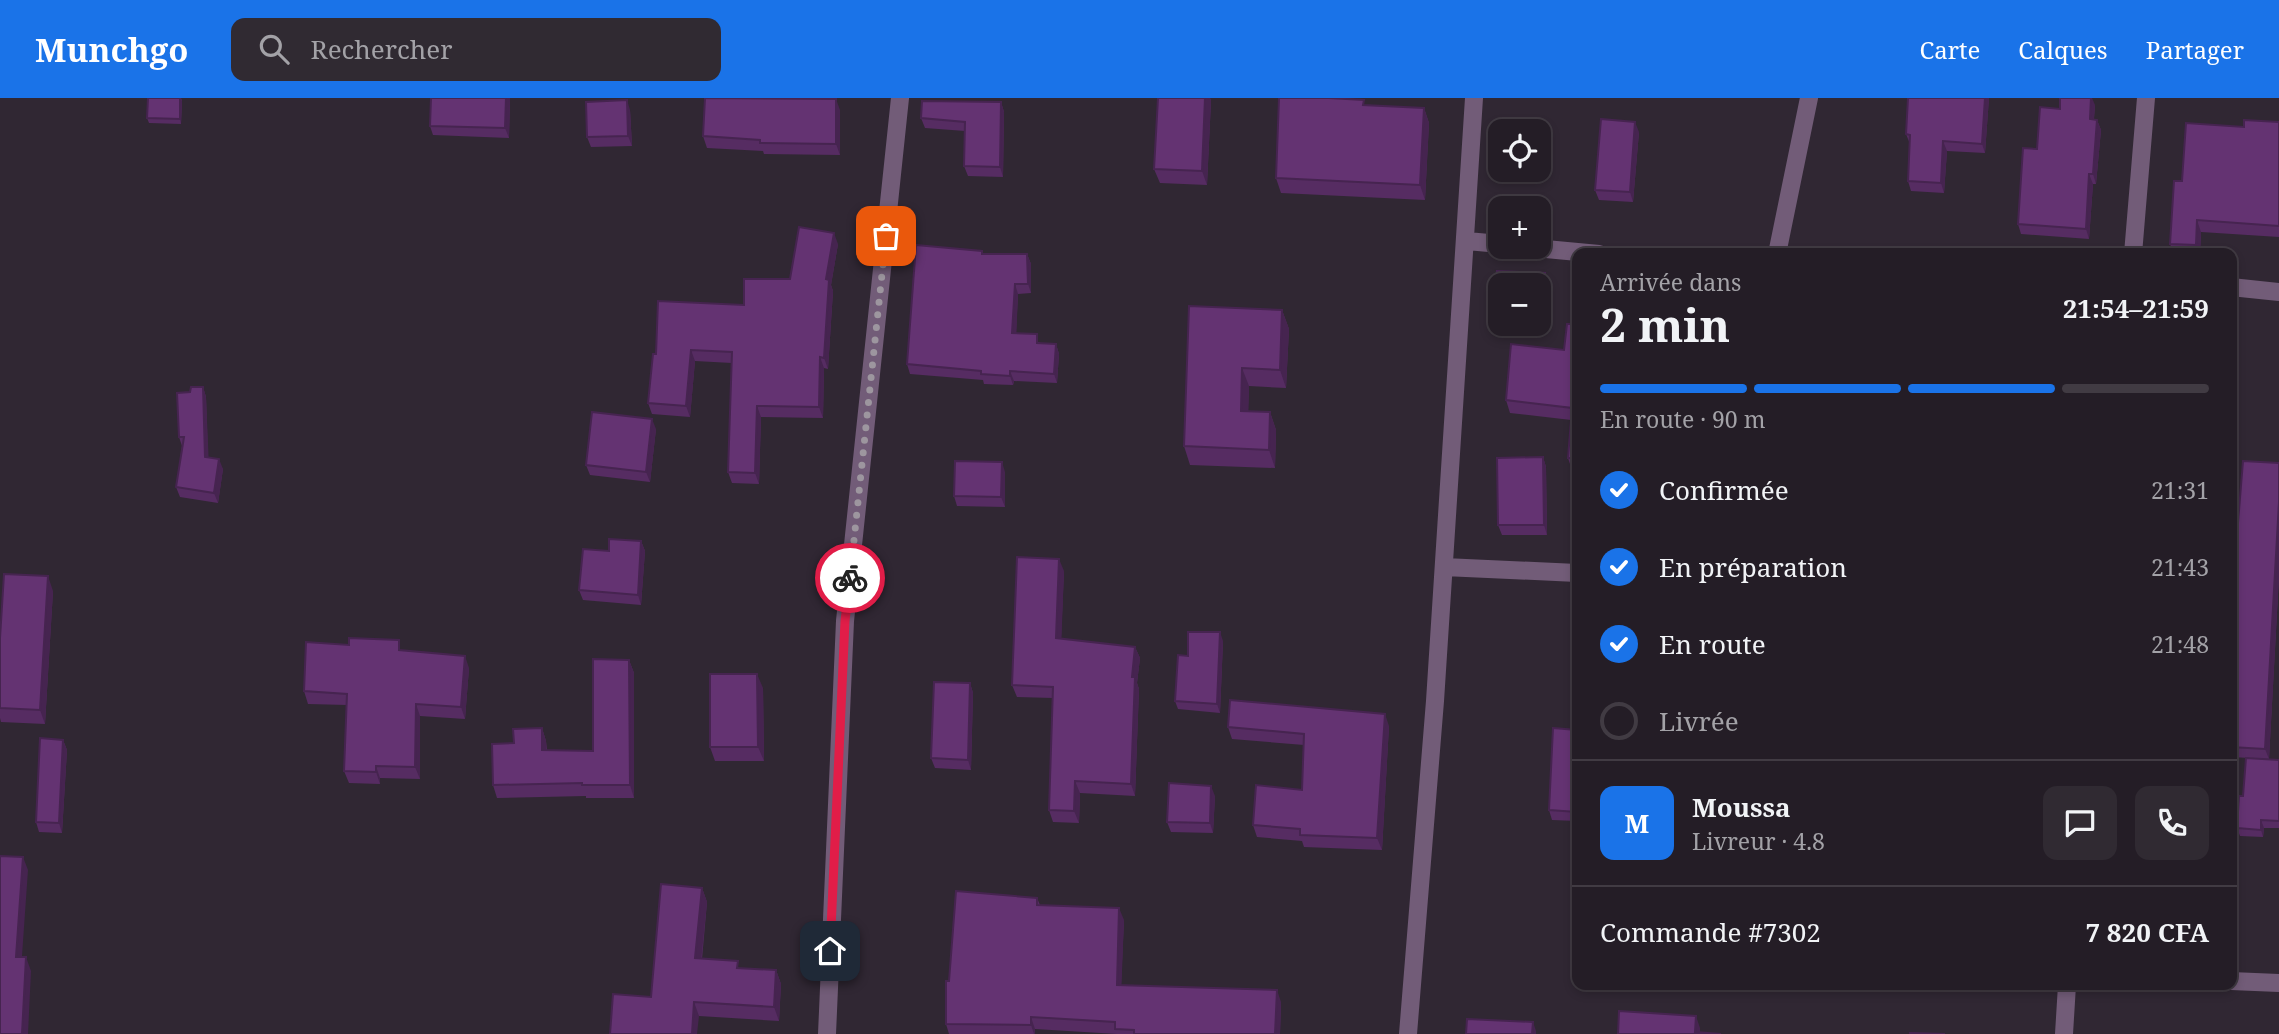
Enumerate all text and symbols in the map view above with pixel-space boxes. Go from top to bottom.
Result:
search box [231,18,721,81]
text: Munchgo [35,27,189,72]
icon: search [255,30,293,68]
text: Rechercher [311,31,452,67]
text: Carte [1920,33,1980,66]
text: Calques [2018,33,2108,66]
text: Partager [2146,33,2244,66]
map controls [1488,119,1551,336]
button: locate [1488,119,1551,182]
button: + [1488,196,1551,259]
pin [856,206,916,266]
icon: bag [867,217,905,255]
text: Arrivée dans [1600,266,1741,298]
button: − [1488,273,1551,336]
text: 21:54–21:59 [2063,290,2209,326]
text: 2 min [1600,293,1730,355]
text: En route · 90 m [1600,403,1765,435]
icon: check [1600,471,1638,509]
text: Confirmée [1659,472,1789,508]
text: 21:31 [2151,474,2209,506]
courier [815,543,885,613]
icon: check [1600,548,1638,586]
text: En préparation [1659,549,1847,585]
text: 21:43 [2151,551,2209,583]
icon: bike [831,559,869,597]
icon: check [1600,625,1638,663]
text: En route [1659,626,1766,662]
text: 21:48 [2151,628,2209,660]
text: Livrée [1659,703,1739,739]
button: chat [2043,786,2117,860]
button: phone [2135,786,2209,860]
text: Moussa [1692,789,1791,825]
text: M [1625,805,1649,841]
text: Livreur · 4.8 [1692,825,1825,857]
text: Commande #7302 [1600,914,1821,950]
text: 7 820 CFA [2085,914,2209,950]
pin [800,921,860,981]
icon: home [811,932,849,970]

